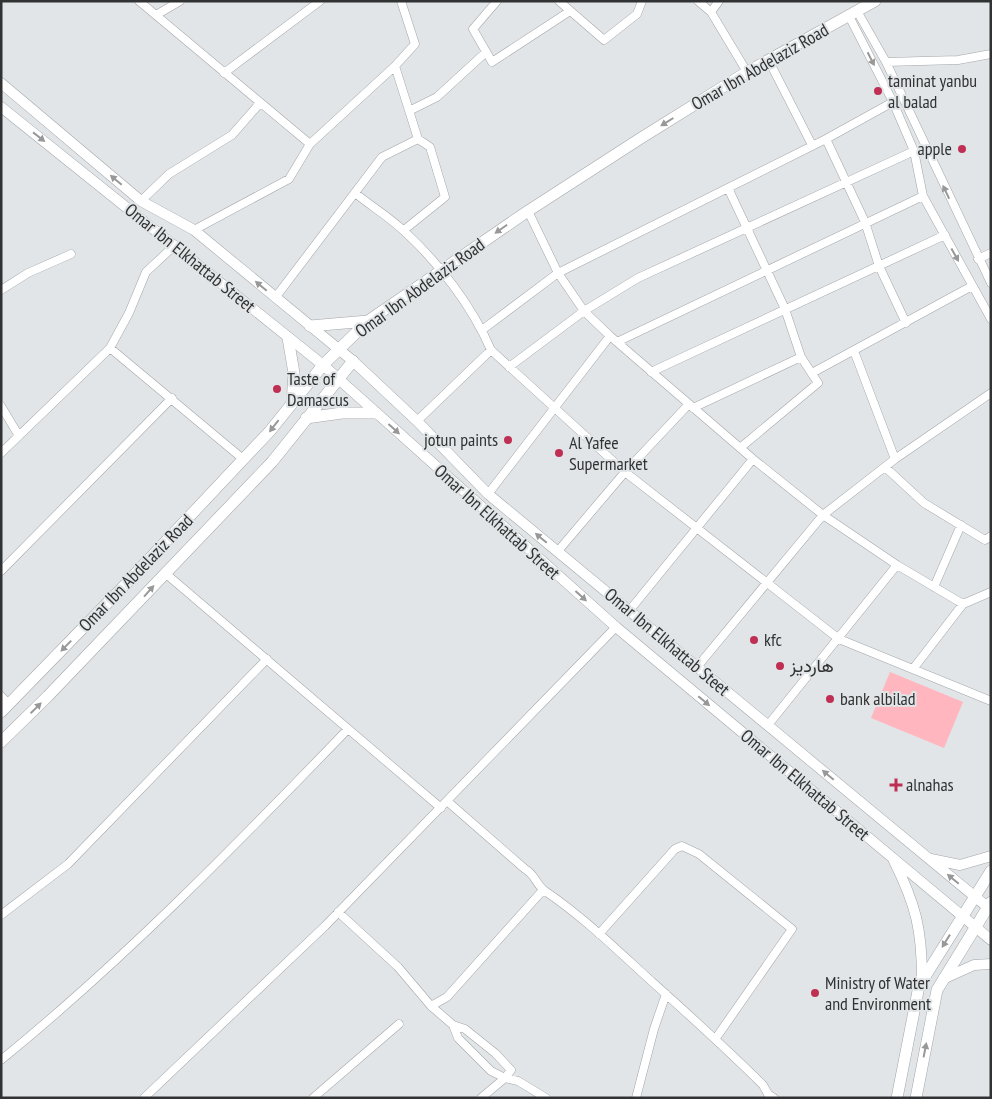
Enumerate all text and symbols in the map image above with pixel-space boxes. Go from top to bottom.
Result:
street label: Omar Ibn Abdelaziz Road [687,18,832,115]
one-way arrow [867,52,875,66]
place label: taminat yanbu al balad [888,69,977,113]
marker: taminat yanbu al balad [872,85,884,97]
one-way arrow [660,118,673,127]
one-way arrow [33,132,46,143]
place label: apple [918,137,952,160]
marker: apple [956,143,968,155]
one-way arrow [111,174,123,186]
one-way arrow [942,185,950,199]
street label: Omar Ibn Elkhattab Street [120,198,260,317]
one-way arrow [494,224,508,234]
street label: Omar Ibn Abdelaziz Road [350,233,489,342]
one-way arrow [951,249,960,262]
one-way arrow [254,281,267,292]
place label: Taste of Damascus [287,367,349,411]
marker: Taste of Damascus [271,383,283,395]
one-way arrow [269,419,279,433]
one-way arrow [388,424,401,435]
place label: jotun paints [424,428,498,451]
place label: Al Yafee Supermarket [569,431,648,475]
marker: jotun paints [502,434,514,446]
marker: Al Yafee Supermarket [553,447,565,459]
street label: Omar Ibn Elkhattab Street [430,459,565,584]
street label: Omar Ibn Abdelaziz Road [74,509,198,636]
one-way arrow [535,532,548,543]
street label: Omar Ibn Elkhattab Steet [600,583,735,701]
one-way arrow [143,585,155,597]
one-way arrow [574,590,586,602]
place label: kfc [764,628,782,651]
marker: kfc [748,634,760,646]
one-way arrow [60,639,72,651]
place label: هارديز [789,654,834,677]
marker: هارديز [774,660,786,672]
place label: bank albilad [840,687,916,710]
marker: bank albilad [824,693,836,705]
one-way arrow [698,696,711,707]
one-way arrow [30,702,42,714]
street label: Omar Ibn Elkhattab Street [736,724,875,845]
one-way arrow [822,770,835,781]
place label: alnahas [906,773,954,796]
marker: alnahas [890,779,902,791]
one-way arrow [947,874,960,885]
one-way arrow [941,935,951,948]
place label: Ministry of Water and Environment [825,971,931,1015]
marker: Ministry of Water and Environment [809,987,821,999]
one-way arrow [921,1042,929,1057]

